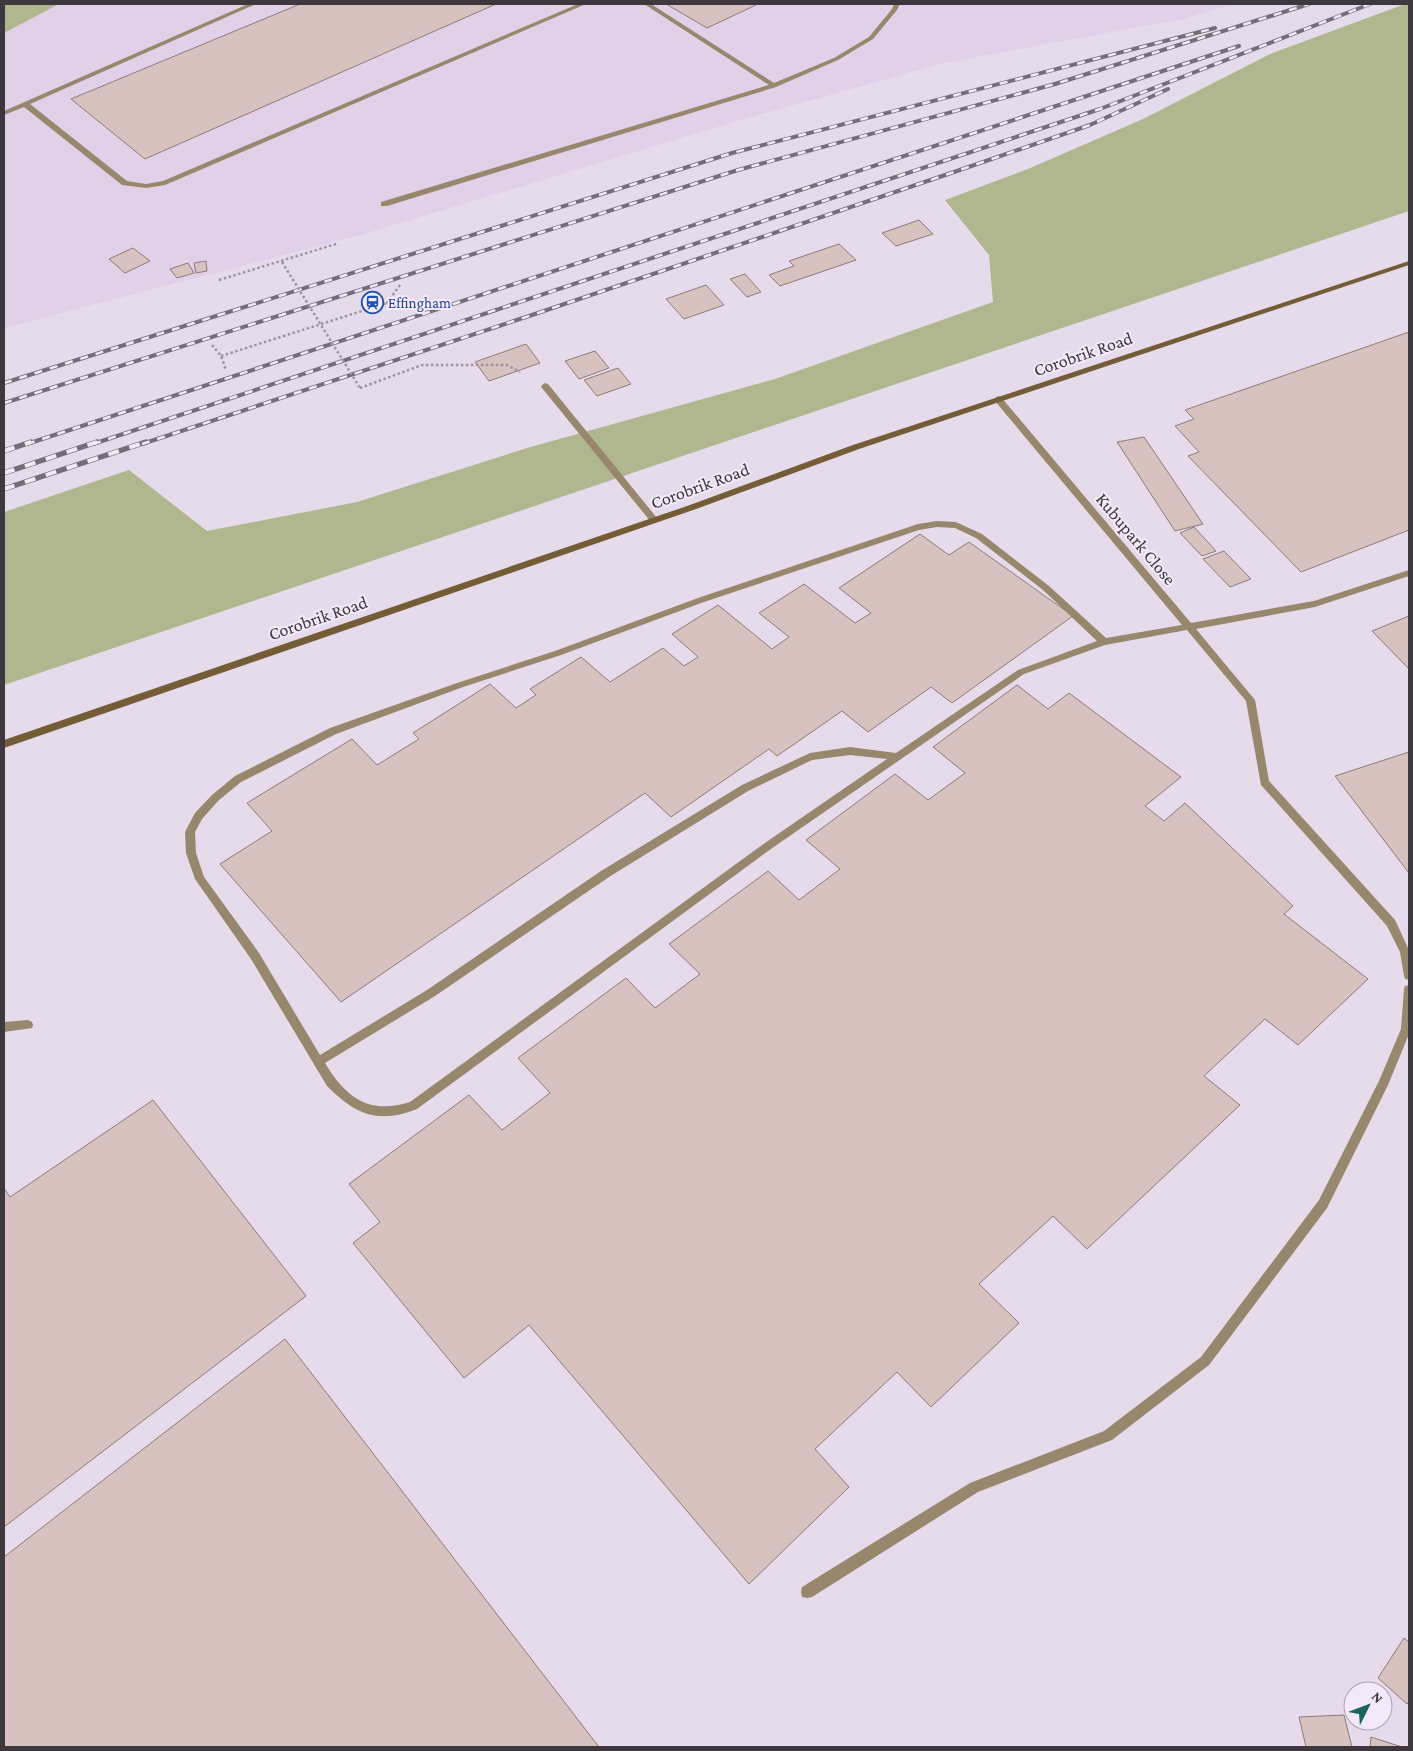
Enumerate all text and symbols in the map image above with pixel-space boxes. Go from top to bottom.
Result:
station icon: Effingham [360,291,384,315]
place label: Effingham [388,295,451,312]
street label: Corobrik Road [1031,328,1136,380]
street label: Corobrik Road [648,459,752,513]
street label: Kubupark Close [1092,489,1180,589]
street label: Corobrik Road [266,592,371,644]
north arrow [1343,1681,1393,1731]
text: N [1369,1688,1387,1707]

